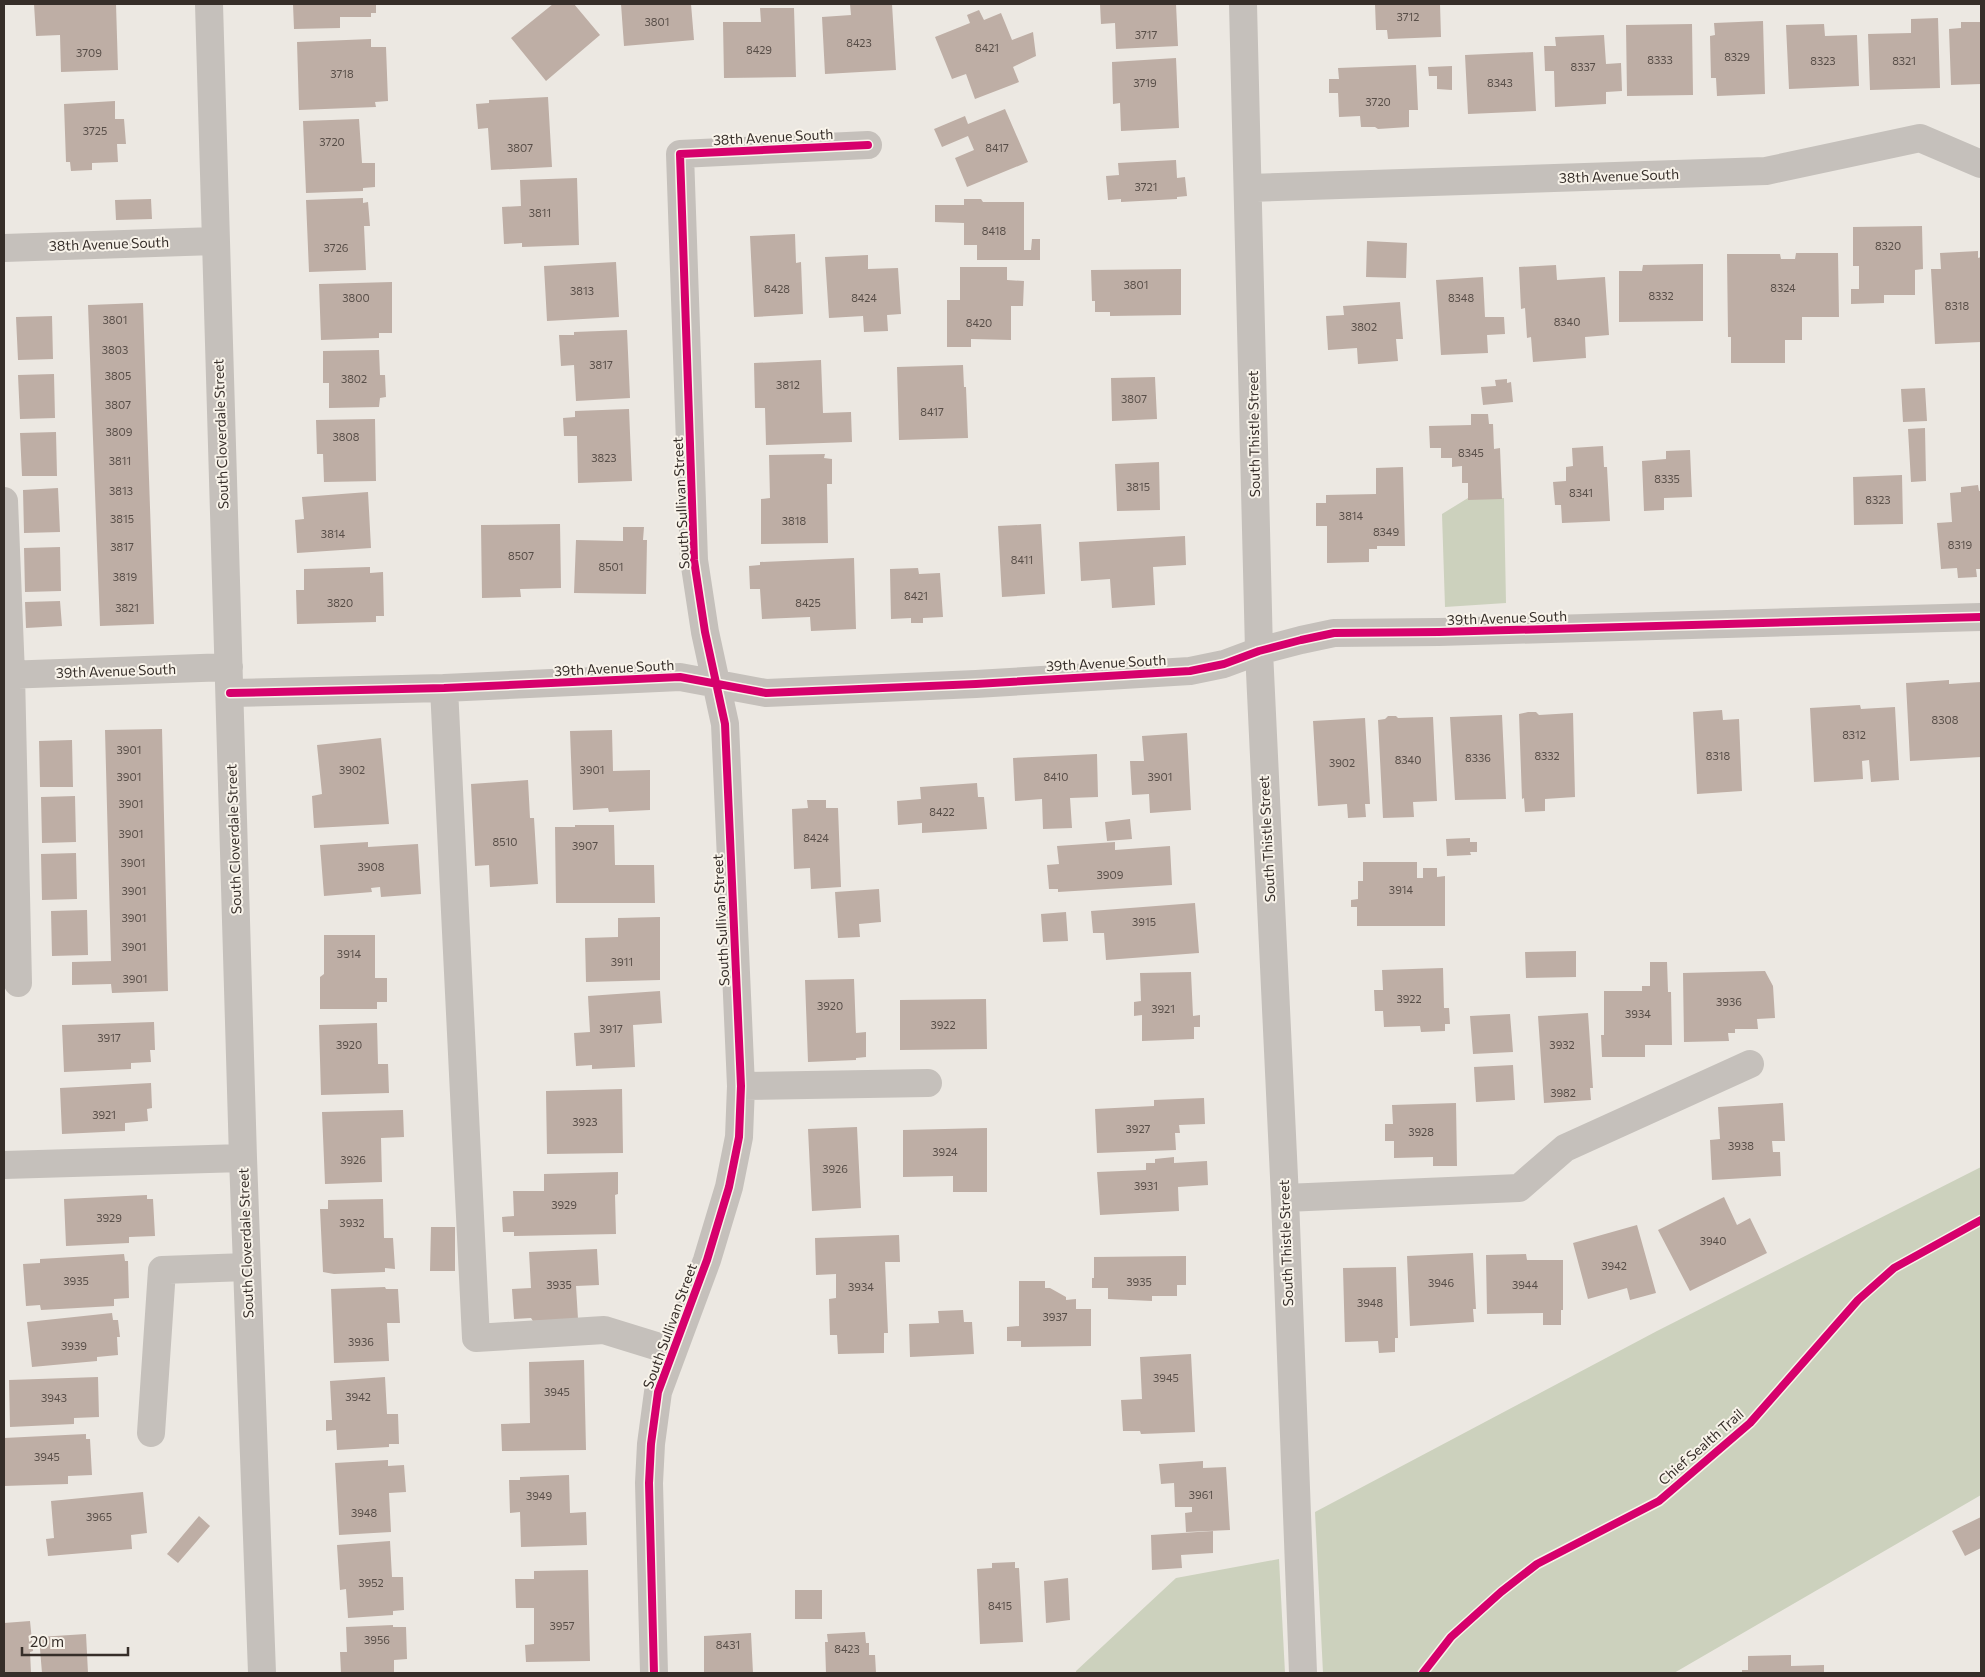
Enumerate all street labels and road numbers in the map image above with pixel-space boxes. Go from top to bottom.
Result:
street label: 38th Avenue South [712,125,834,148]
street label: 38th Avenue South [1559,165,1679,186]
street label: 38th Avenue South [49,233,169,254]
street label: South Cloverdale Street [209,358,232,509]
street label: South Thistle Street [1244,370,1263,497]
street label: South Sullivan Street [669,436,692,569]
street label: 39th Avenue South [1447,607,1567,628]
street label: 39th Avenue South [1045,651,1167,674]
street label: 39th Avenue South [553,656,675,679]
street label: 39th Avenue South [56,660,176,681]
street label: South Cloverdale Street [222,763,245,914]
street label: South Thistle Street [1255,775,1278,903]
street label: South Sullivan Street [709,853,732,986]
street label: South Cloverdale Street [234,1167,257,1318]
street label: South Thistle Street [1275,1179,1296,1307]
street label: South Sullivan Street [639,1261,700,1391]
street label: Chief Sealth Trail [1655,1405,1747,1488]

